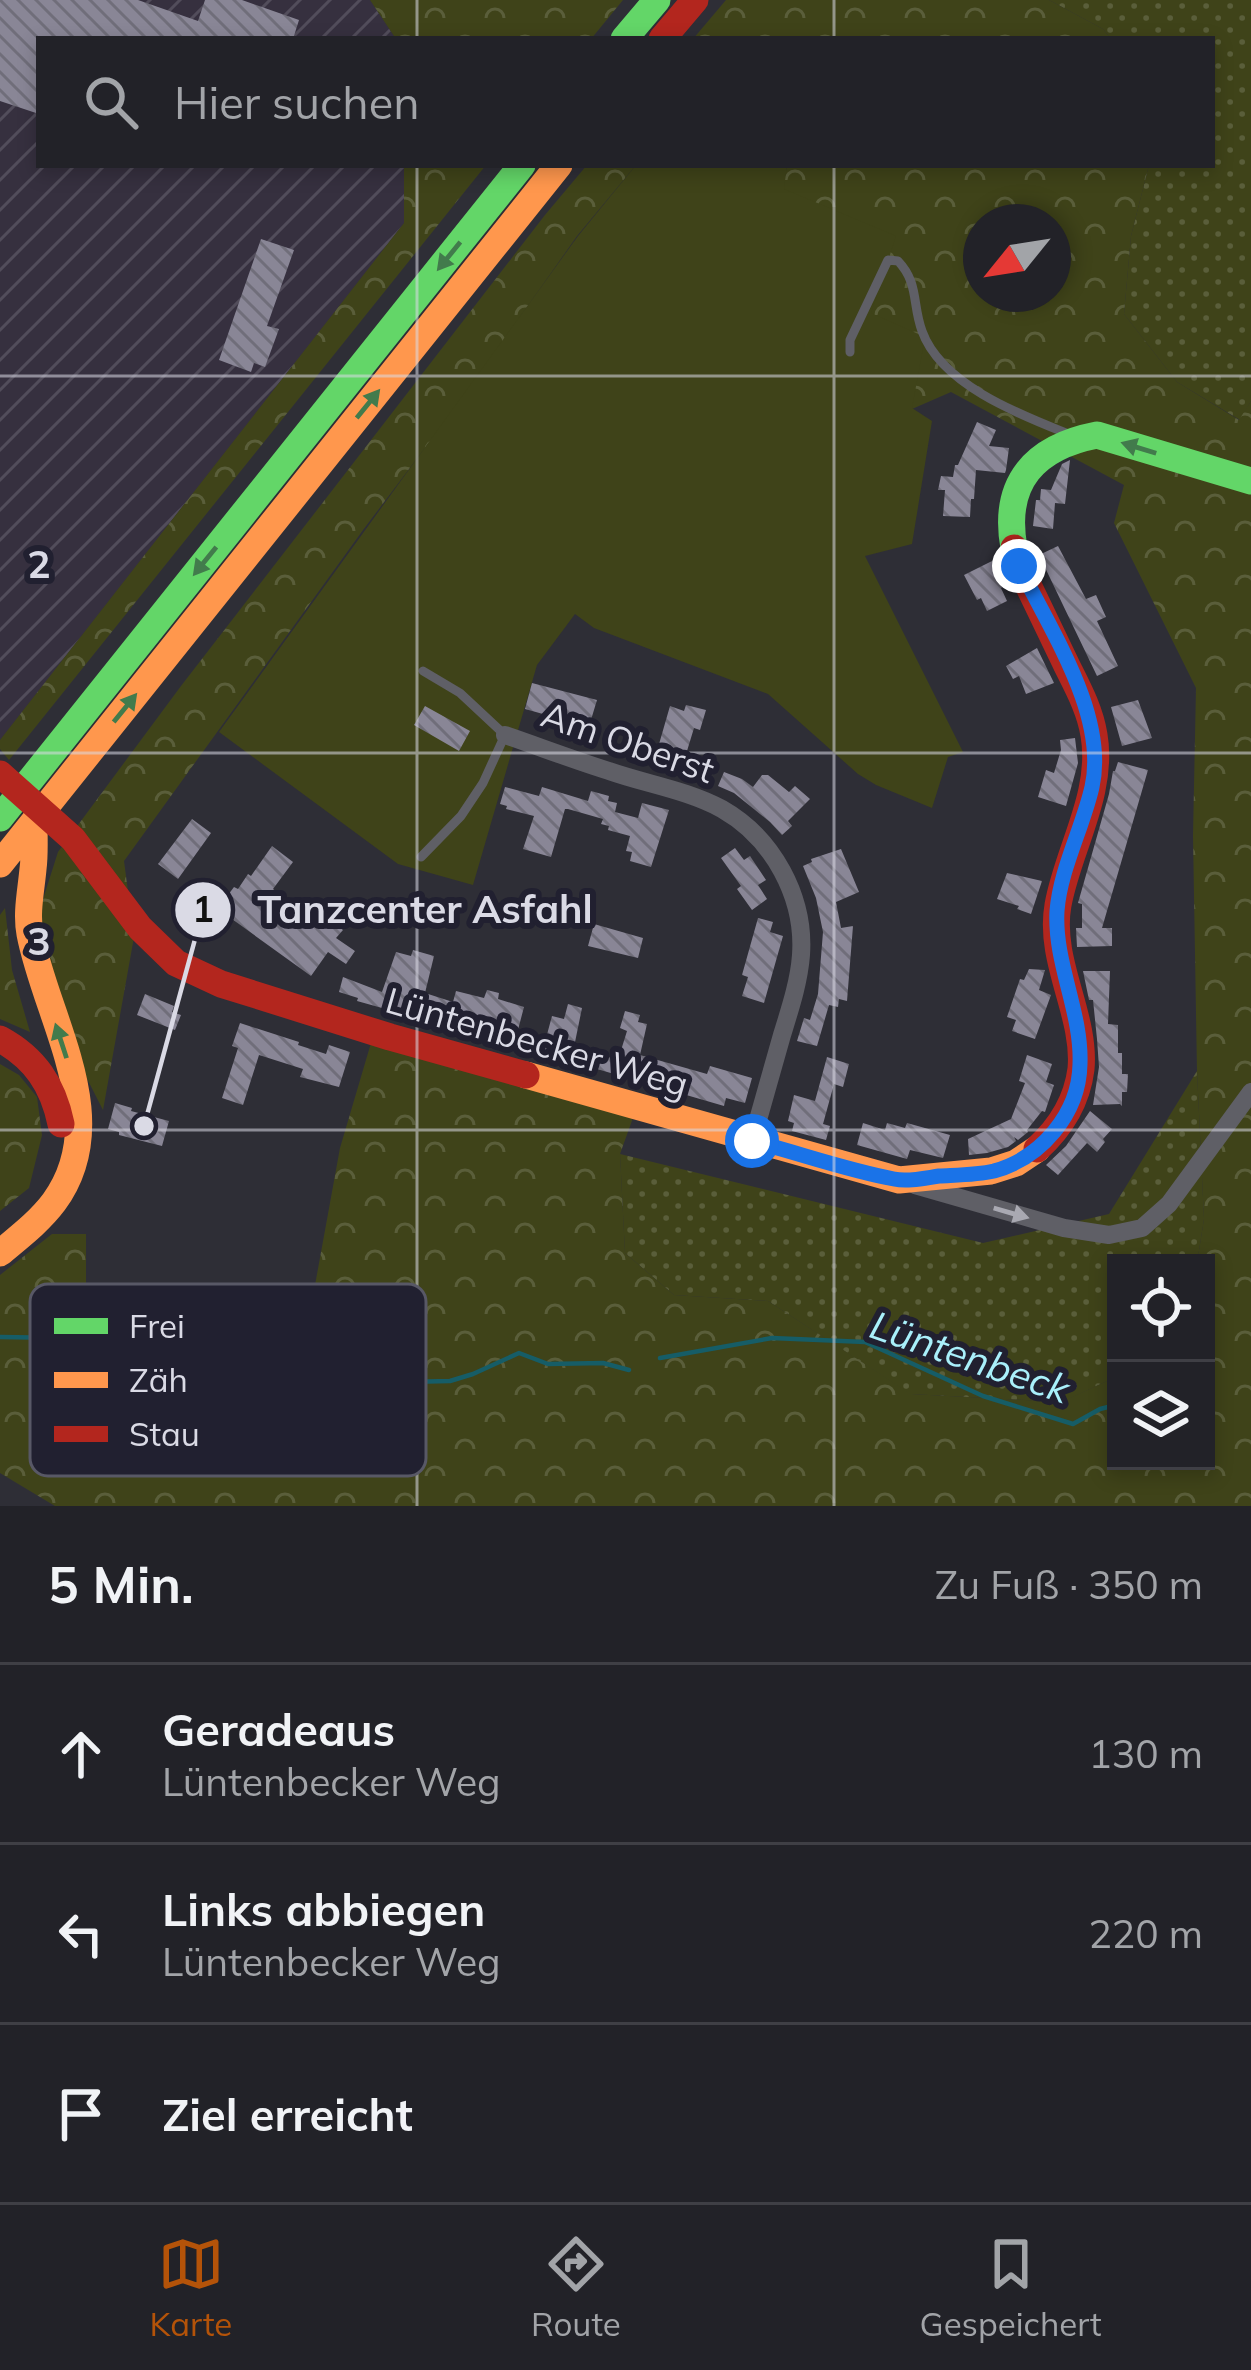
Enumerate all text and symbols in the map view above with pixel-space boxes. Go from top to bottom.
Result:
search box [36,36,1215,168]
icon: search [78,69,144,135]
text: Hier suchen [174,74,420,130]
north arrow [963,204,1071,312]
one-way arrow [437,241,462,272]
one-way arrow [355,388,380,419]
one-way arrow [1120,438,1157,456]
text: 2 [27,539,51,588]
route end [992,539,1046,593]
one-way arrow [193,545,218,576]
street label: Am Oberst [536,691,720,792]
one-way arrow [112,693,137,724]
callout: Tanzcenter Asfahl [173,872,617,947]
text: Tanzcenter Asfahl [257,884,593,933]
text: 1 [192,886,214,931]
text: 3 [27,916,51,965]
street label: Lüntenbecker Weg [381,977,694,1106]
one-way arrow [51,1022,69,1059]
route start [725,1114,779,1168]
one-way arrow [993,1205,1030,1223]
map controls [1107,1254,1215,1470]
button: locate [1107,1254,1215,1362]
legend [30,1284,426,1476]
water label: Lüntenbeck [864,1300,1077,1414]
text: Frei [129,1305,185,1346]
text: Zäh [129,1359,188,1400]
button: layers [1107,1362,1215,1470]
text: Stau [129,1413,200,1454]
text: 5 Min. [48,1552,194,1616]
text: Zu Fuß · 350 m [935,1560,1203,1609]
text: Geradeaus [162,1701,395,1757]
icon: ahead [48,1721,114,1787]
text: 130 m [1088,1729,1203,1778]
text: Lüntenbecker Weg [162,1757,501,1806]
text: Links abbiegen [162,1881,485,1937]
icon: left [48,1901,114,1967]
text: 220 m [1088,1909,1203,1958]
text: Lüntenbecker Weg [162,1937,501,1986]
icon: arrive [48,2081,114,2147]
text: Ziel erreicht [162,2086,413,2142]
tab: Karte [149,2231,232,2344]
tab: Route [531,2231,621,2344]
tab: Gespeichert [920,2231,1102,2344]

